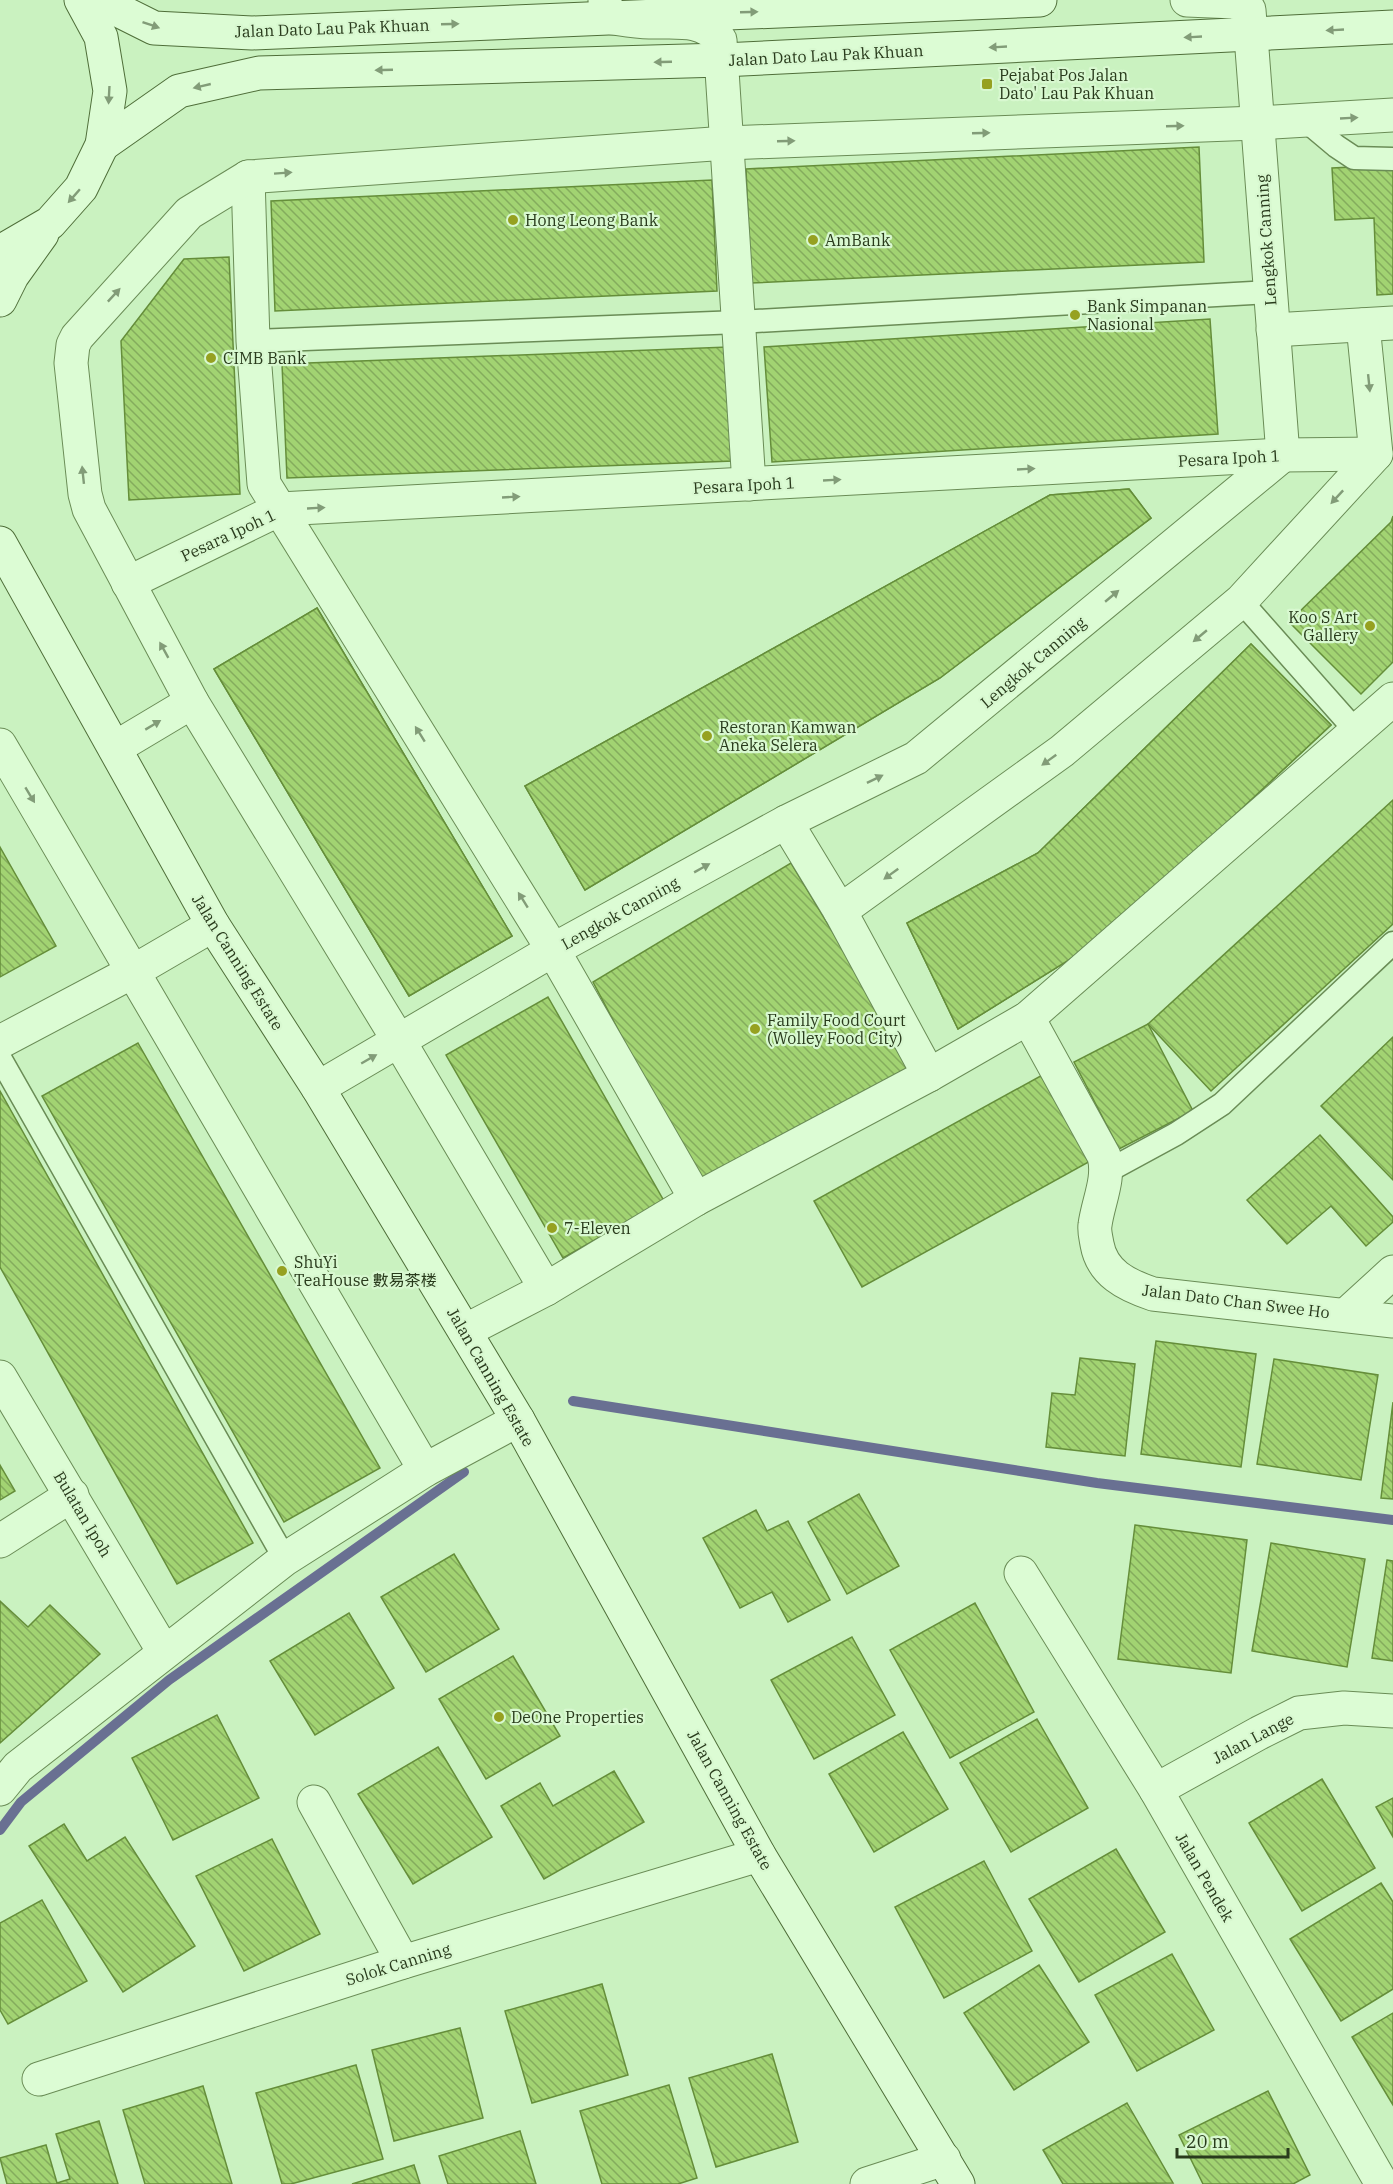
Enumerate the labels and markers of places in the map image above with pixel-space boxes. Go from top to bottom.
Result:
place label: Pejabat Pos Jalan Dato' Lau Pak Khuan [999,65,1154,103]
marker: Pejabat Pos Jalan Dato' Lau Pak Khuan [980,77,994,91]
place label: Hong Leong Bank [525,210,659,230]
marker: Hong Leong Bank [506,213,520,227]
place label: AmBank [825,230,891,250]
marker: AmBank [806,233,820,247]
place label: Bank Simpanan Nasional [1087,296,1207,334]
marker: Bank Simpanan Nasional [1068,308,1082,322]
place label: CIMB Bank [223,348,307,368]
marker: CIMB Bank [204,351,218,365]
place label: Koo S Art Gallery [1288,607,1358,645]
marker: Koo S Art Gallery [1363,619,1377,633]
place label: Restoran Kamwan Aneka Selera [719,717,856,755]
marker: Restoran Kamwan Aneka Selera [700,729,714,743]
place label: Family Food Court (Wolley Food City) [767,1010,906,1048]
marker: Family Food Court (Wolley Food City) [748,1022,762,1036]
place label: 7-Eleven [564,1218,631,1238]
marker: 7-Eleven [545,1221,559,1235]
place label: ShuYi TeaHouse 數易茶楼 [294,1252,437,1290]
marker: ShuYi TeaHouse 數易茶楼 [275,1264,289,1278]
place label: DeOne Properties [511,1707,644,1727]
marker: DeOne Properties [492,1710,506,1724]

